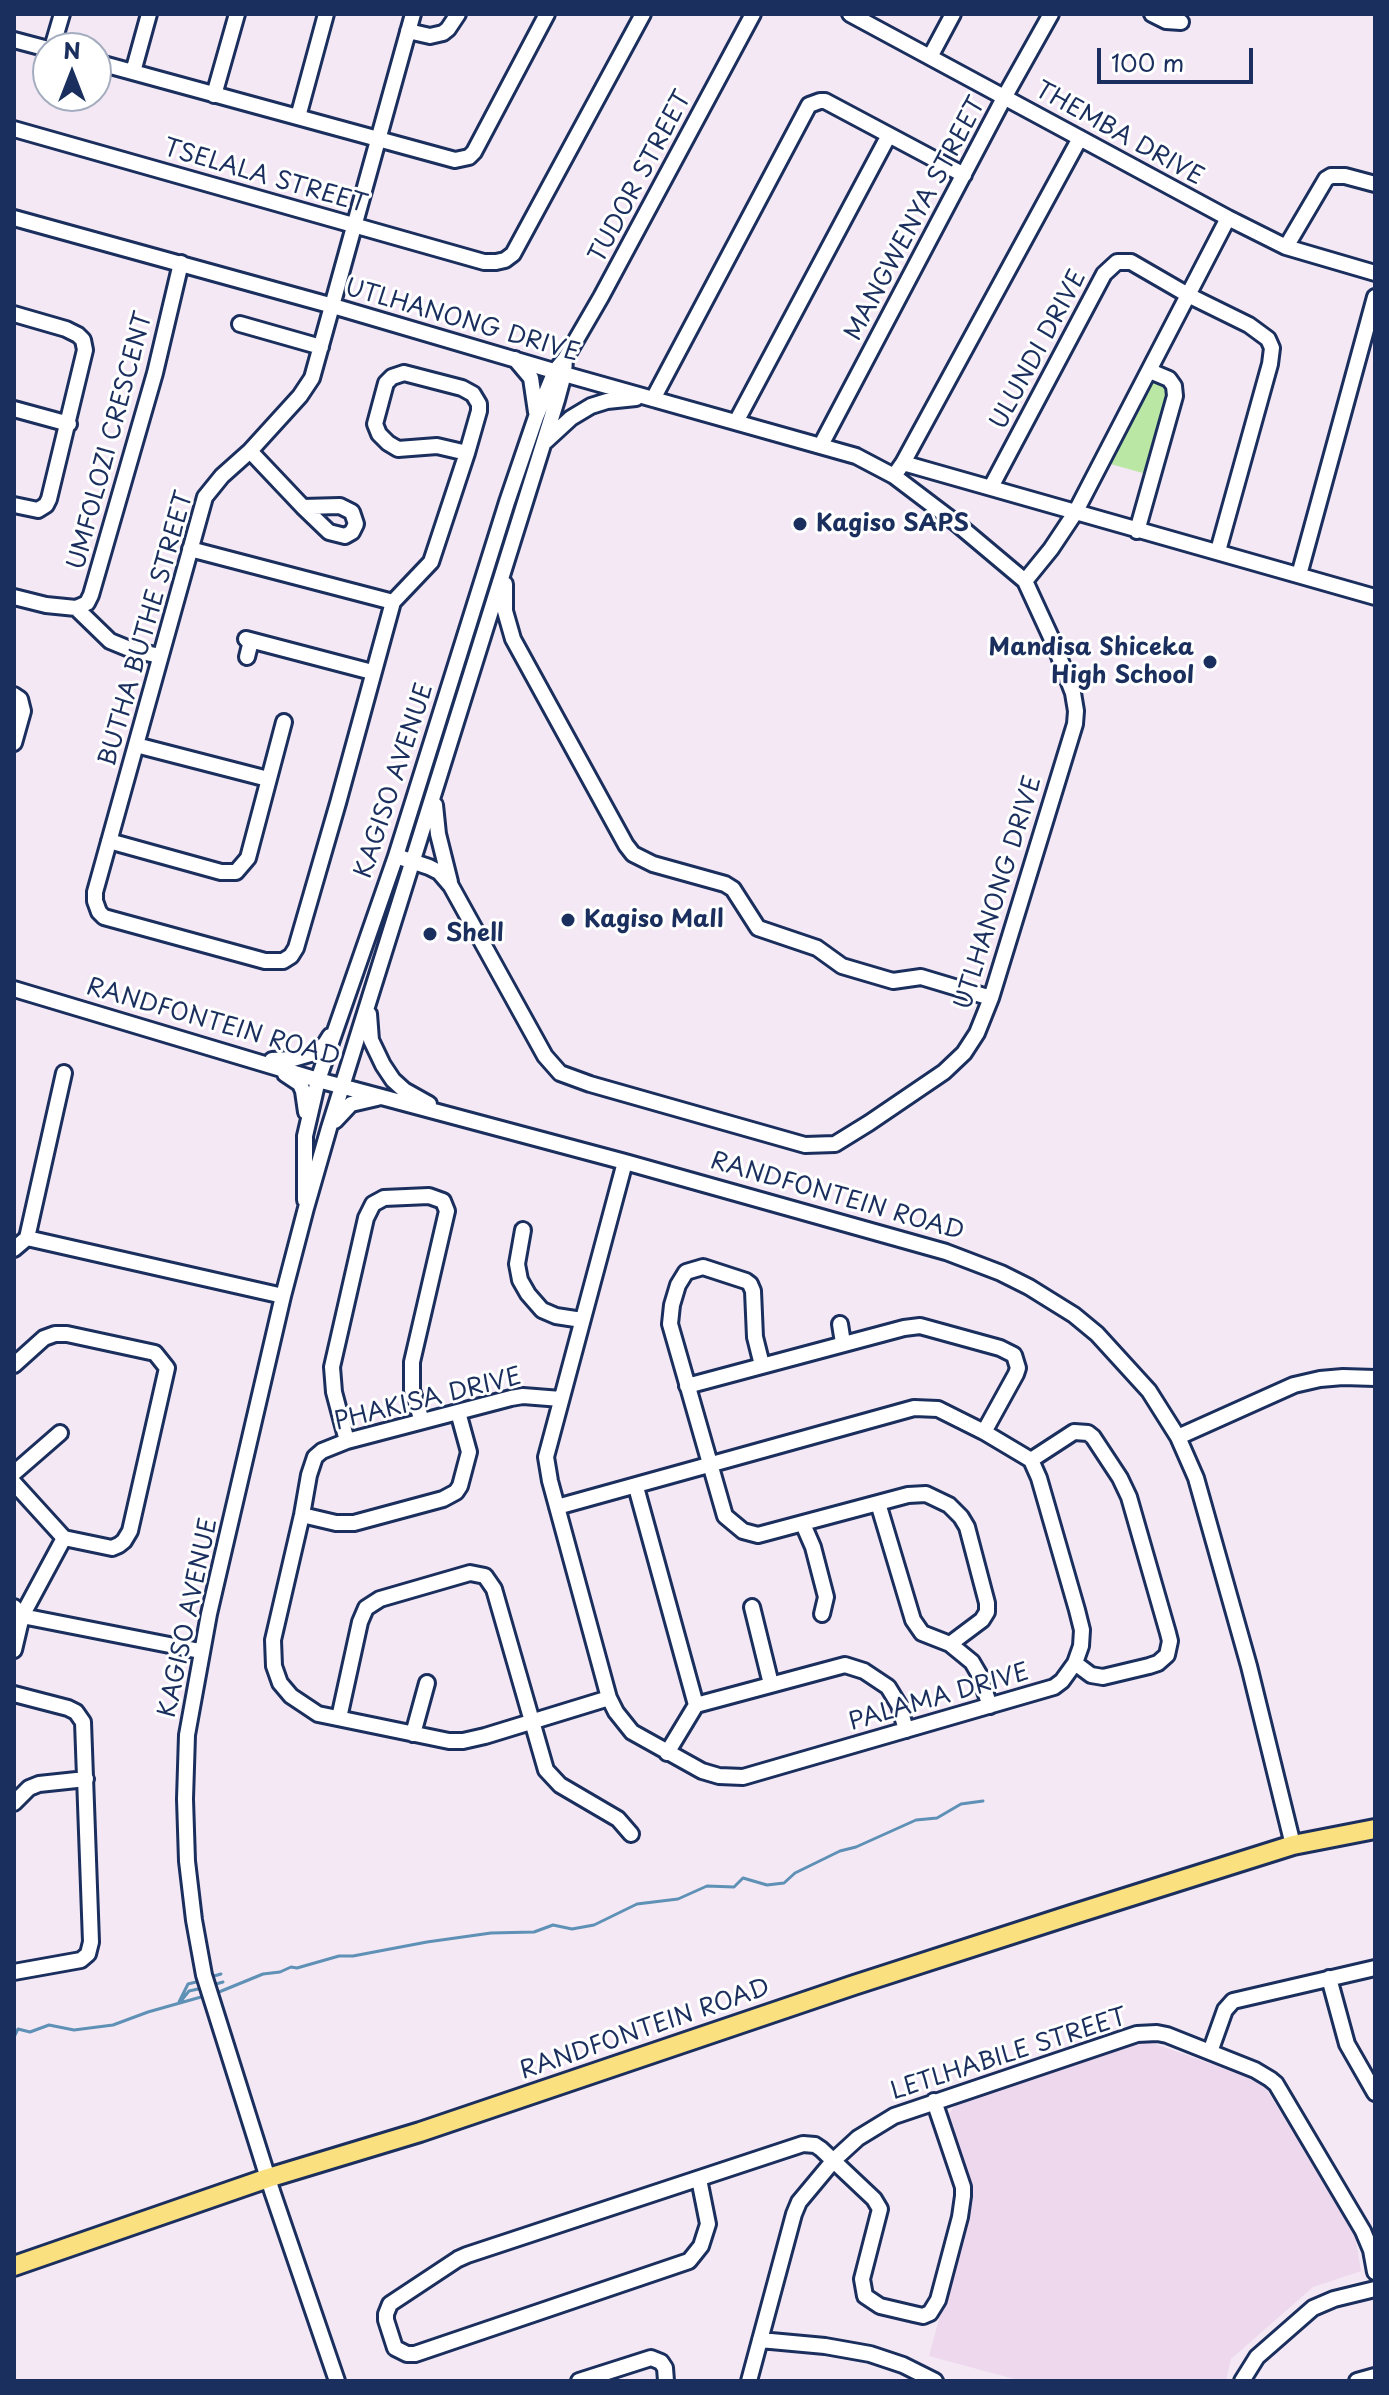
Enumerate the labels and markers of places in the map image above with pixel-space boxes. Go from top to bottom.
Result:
place label: Kagiso SAPS [816,510,969,538]
marker: Kagiso SAPS [791,515,809,533]
place label: Mandisa Shiceka High School [989,634,1194,690]
marker: Mandisa Shiceka High School [1201,653,1219,671]
place label: Kagiso Mall [584,906,723,934]
marker: Kagiso Mall [559,911,577,929]
place label: Shell [446,920,504,948]
marker: Shell [421,925,439,943]

